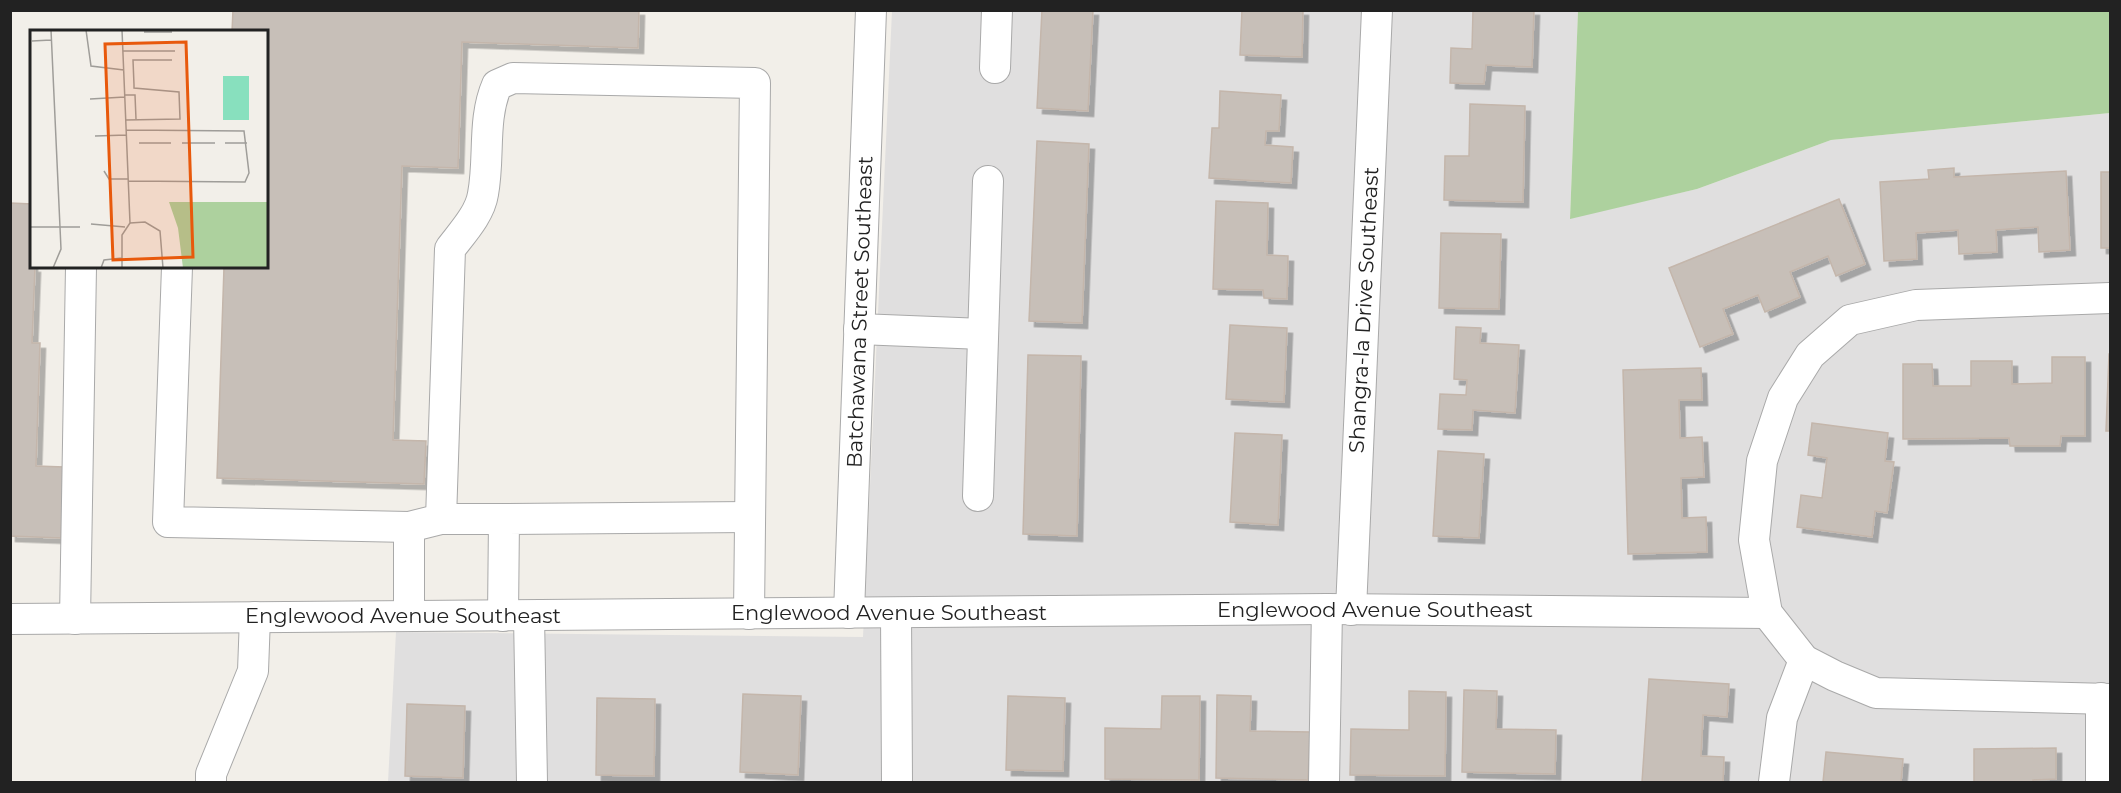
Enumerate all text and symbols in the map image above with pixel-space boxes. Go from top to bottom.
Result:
inset map [30,30,268,268]
street label: Batchawana Street Southeast [842,155,877,469]
street label: Shangra-la Drive Southeast [1344,166,1383,454]
street label: Englewood Avenue Southeast [1217,597,1533,622]
street label: Englewood Avenue Southeast [731,600,1047,625]
street label: Englewood Avenue Southeast [245,603,561,628]

